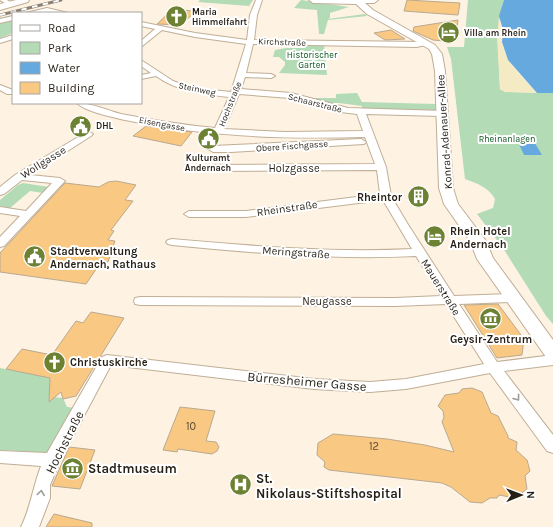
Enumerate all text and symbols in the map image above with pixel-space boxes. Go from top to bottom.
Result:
church icon: Maria Himmelfahrt [164,4,190,30]
place label: Maria Himmelfahrt [192,7,248,27]
legend [12,12,142,104]
hotel icon: Villa am Rhein [436,20,462,46]
text: Road [48,21,76,35]
place label: Villa am Rhein [464,28,526,38]
street label: Kirchstraße [258,36,307,48]
text: Park [48,41,73,55]
park label: Historischer Garten [287,50,338,70]
text: Water [48,61,81,75]
street label: Konrad-Adenauer-Allee [434,74,455,190]
street label: Steinweg [177,80,217,98]
street label: Hochstraße [216,80,244,128]
text: Building [48,81,95,95]
street label: Schaarstraße [287,91,343,115]
public building icon: DHL [67,113,93,139]
street label: Eisengasse [138,115,186,133]
place label: DHL [96,121,114,131]
public building icon: Kulturamt Andernach [195,126,221,152]
park label: Rheinanlagen [479,134,535,144]
street label: Obere Fischgasse [256,138,329,154]
street label: Wollgasse [18,143,69,181]
place label: Kulturamt Andernach [185,153,231,173]
street label: Holzgasse [268,162,320,175]
building icon: Rheintor [405,184,431,210]
place label: Rheintor [357,191,403,204]
street label: Rheinstraße [256,198,319,219]
hotel icon: Rhein Hotel Andernach [421,224,447,250]
place label: Rhein Hotel Andernach [450,225,511,251]
public building icon: Stadtverwaltung Andernach, Rathaus [21,244,47,270]
street label: Meringstraße [262,244,330,261]
place label: Stadtverwaltung Andernach, Rathaus [50,245,156,271]
street label: Mauerstraße [418,257,463,318]
street label: Neugasse [302,295,352,308]
museum icon: Geysir-Zentrum [478,306,504,332]
place label: Geysir-Zentrum [450,333,532,346]
church icon: Christuskirche [42,349,68,375]
place label: Christuskirche [70,356,148,369]
street label: Bürresheimer Gasse [247,369,368,394]
one-way arrow [512,394,519,401]
street label: Hochstraße [42,408,87,476]
house number: 10 [186,420,196,433]
house number: 12 [369,440,379,453]
museum icon: Stadtmuseum [60,455,86,481]
place label: Stadtmuseum [88,461,177,476]
place label: St. Nikolaus-Stiftshospital [256,471,402,501]
hospital icon: St. Nikolaus-Stiftshospital [228,472,254,498]
north arrow [501,475,541,515]
one-way arrow [36,490,45,496]
text: N [524,491,537,499]

